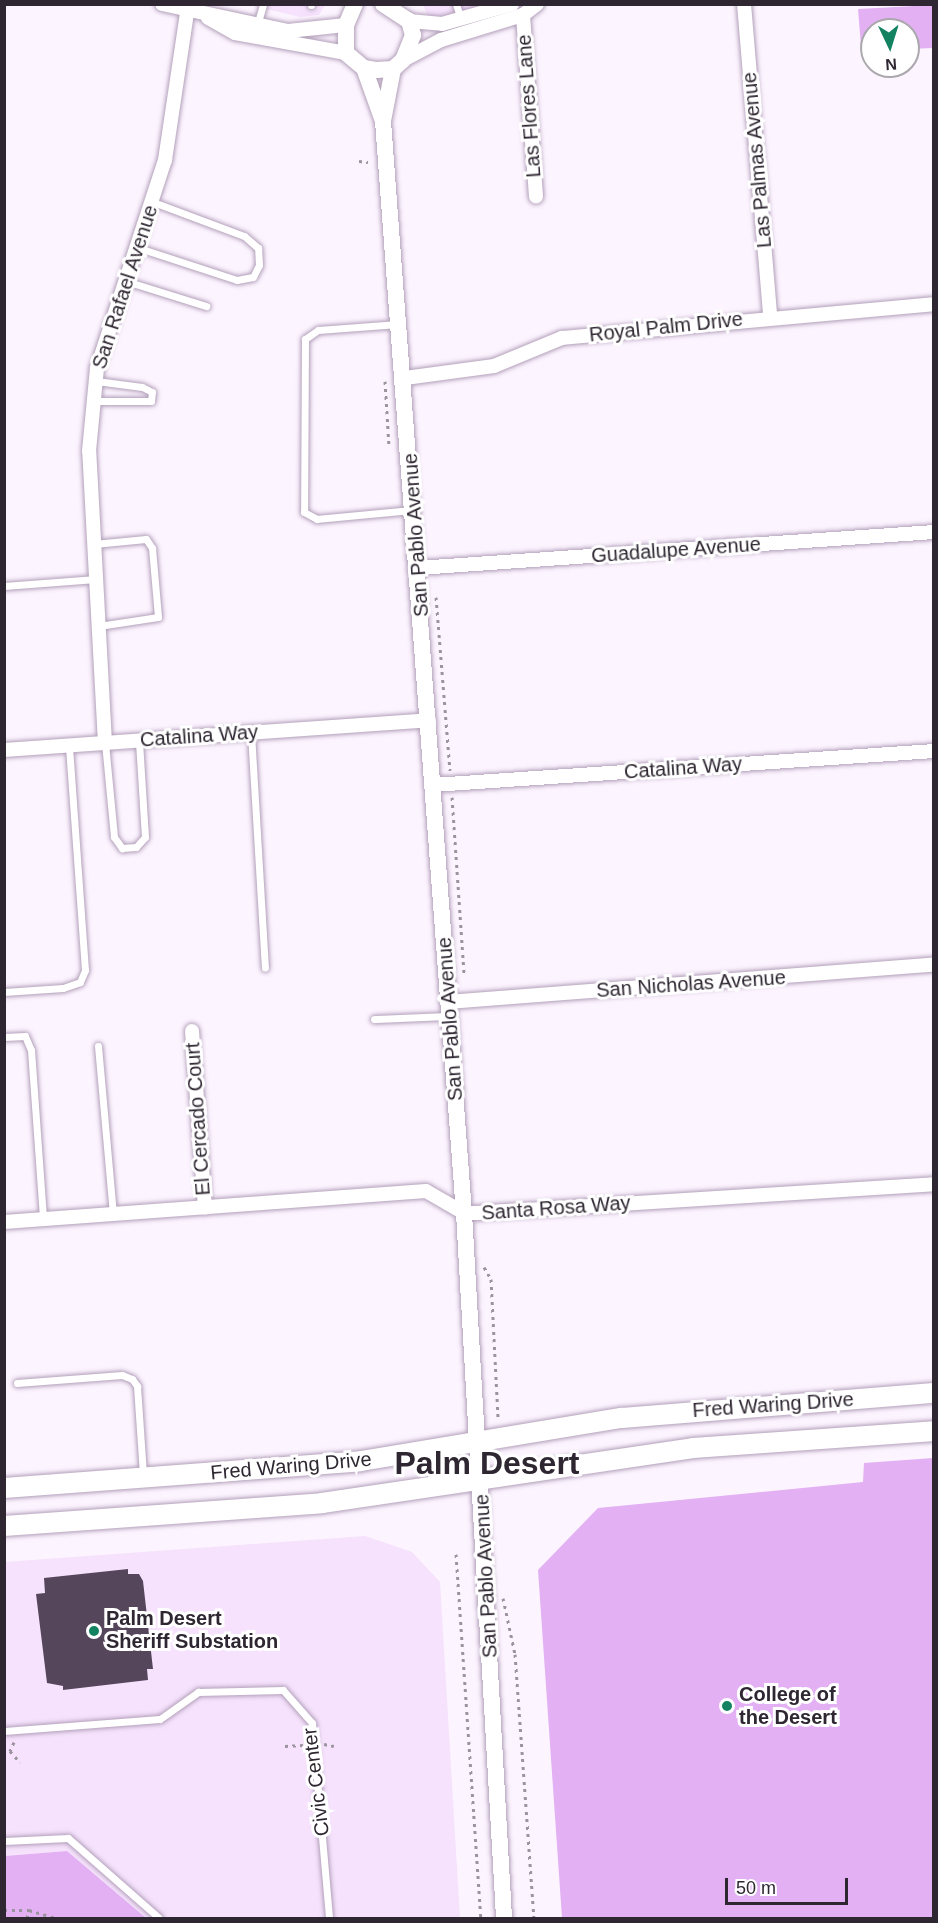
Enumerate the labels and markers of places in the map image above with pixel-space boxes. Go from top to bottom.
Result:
place label: Palm Desert Sheriff Substation [106,1607,278,1654]
marker: Palm Desert Sheriff Substation [87,1624,101,1638]
place label: College of the Desert [739,1682,837,1729]
marker: College of the Desert [720,1699,734,1713]

